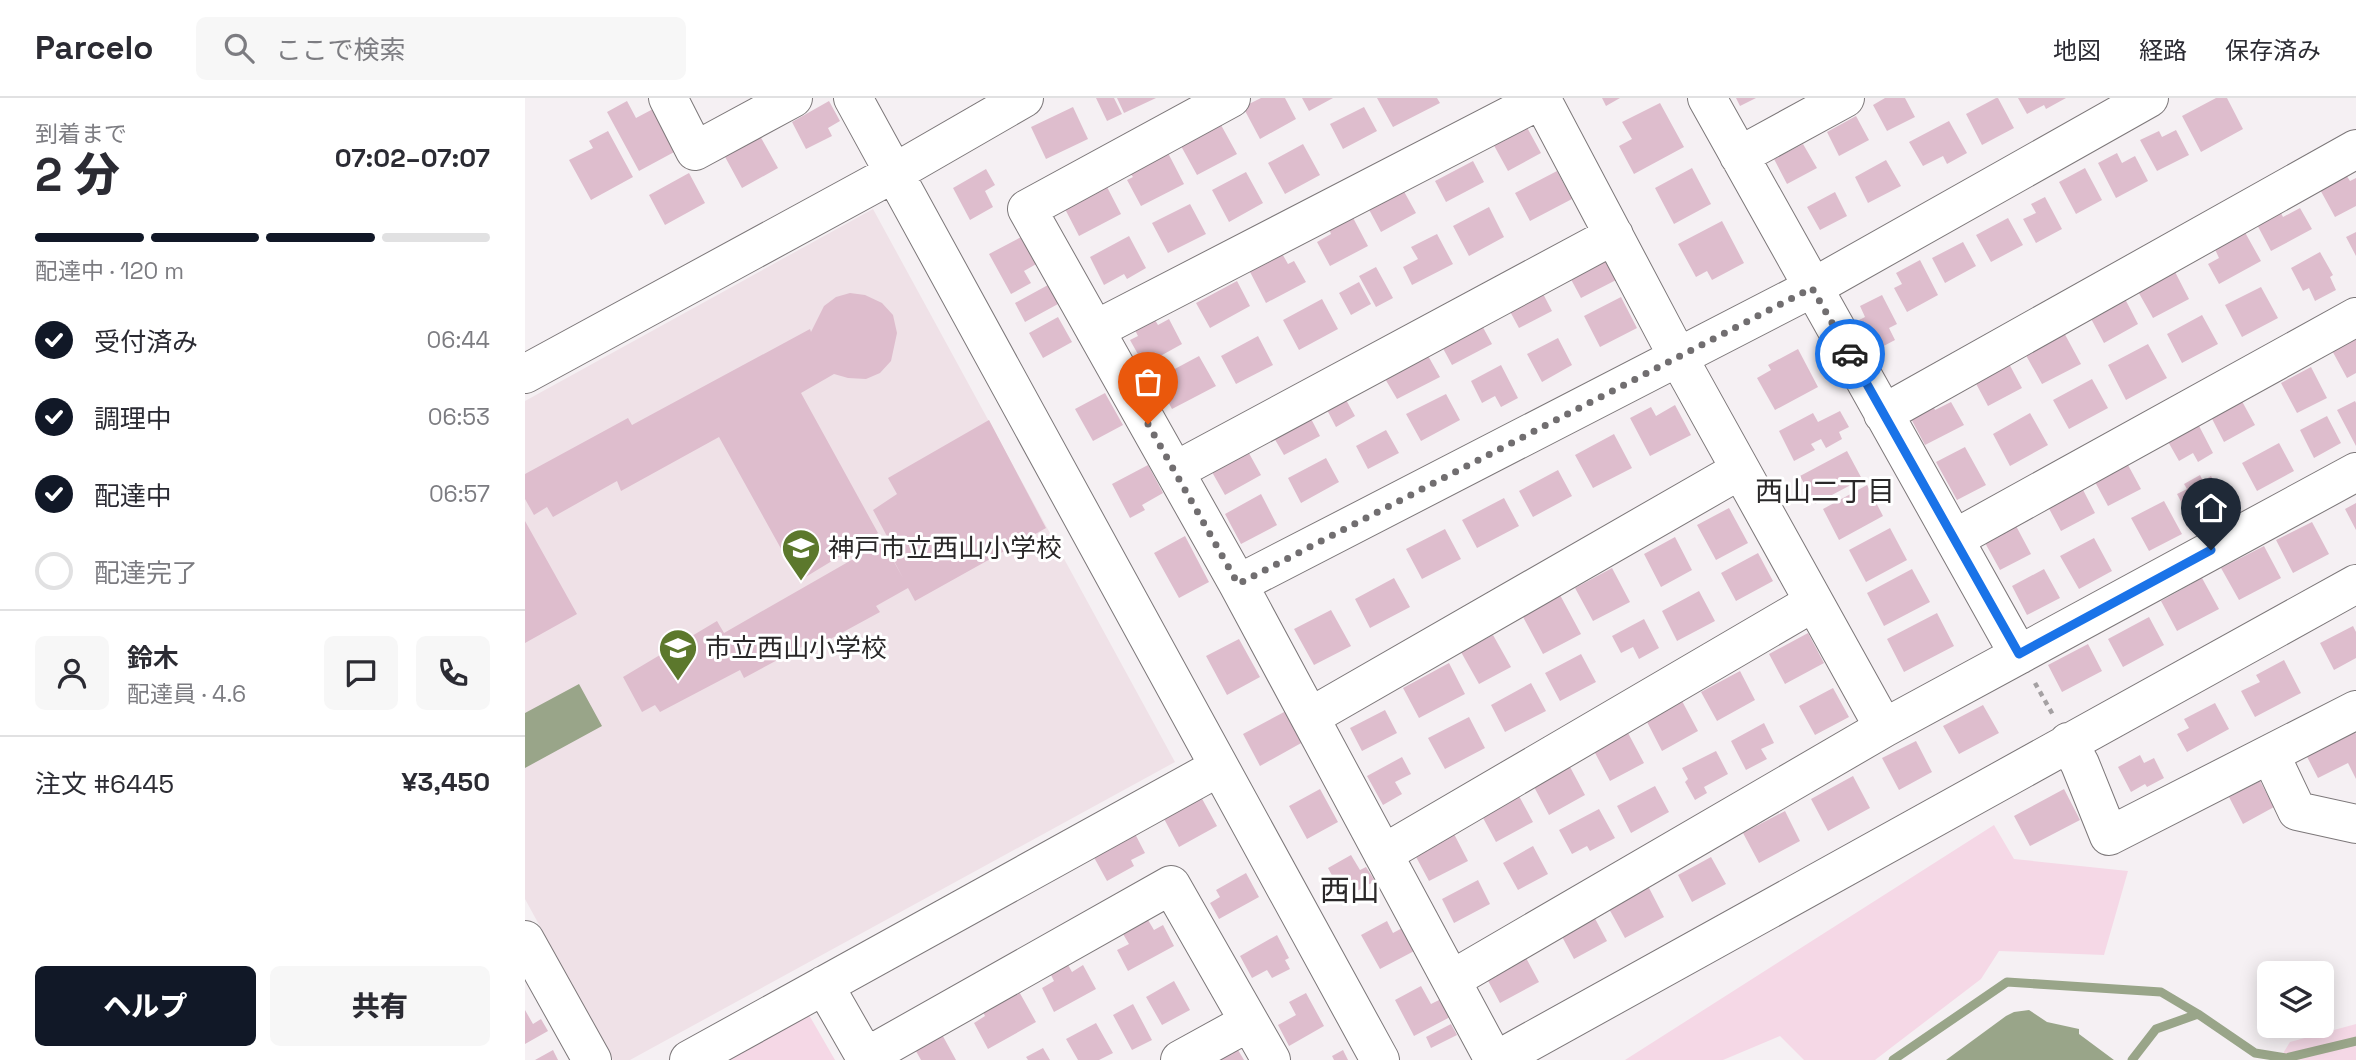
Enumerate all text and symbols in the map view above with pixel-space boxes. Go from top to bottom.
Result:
search box [196,17,686,80]
text: Parcelo [35,27,154,69]
icon: search [220,29,258,67]
text: ここで検索 [276,33,406,67]
text: 地図 [2053,35,2101,66]
text: 経路 [2139,35,2187,66]
text: 保存済み [2225,35,2321,66]
text: 到着まで [35,119,127,149]
text: 07:02–07:07 [335,141,490,175]
text: 2 分 [35,146,120,204]
text: 配達中 · 120 m [35,256,184,286]
courier [1815,319,1885,389]
icon: check [35,321,73,359]
text: 受付済み [94,325,198,359]
text: 06:44 [427,325,490,355]
icon: car [1831,335,1869,373]
pin [1118,352,1178,424]
icon: bag [1129,363,1167,401]
icon: check [35,398,73,436]
text: 調理中 [94,402,172,436]
text: 06:53 [428,402,490,432]
district label: 西山二丁目 [1755,473,1895,509]
icon: check [35,475,73,513]
pin [2181,478,2241,550]
text: 配達中 [94,479,172,513]
text: 06:57 [429,479,490,509]
icon: home [2192,489,2230,527]
school or university icon: 神戸市立西山小学校 [780,527,822,582]
place label: 神戸市立西山小学校 [828,531,1062,565]
text: 配達完了 [94,556,198,590]
school or university icon: 市立西山小学校 [657,627,699,682]
place label: 市立西山小学校 [705,631,887,665]
button: person [35,636,109,710]
button: chat [324,636,398,710]
button: phone [416,636,490,710]
text: 鈴木 [127,641,179,675]
text: 配達員 · 4.6 [127,679,246,709]
text: ¥3,450 [401,765,490,799]
text: 注文 #6445 [35,767,174,801]
district label: 西山 [1320,871,1380,910]
map controls [2257,961,2334,1038]
button: layers [2257,961,2334,1038]
button: ヘルプ [35,966,256,1046]
button: 共有 [270,966,490,1046]

